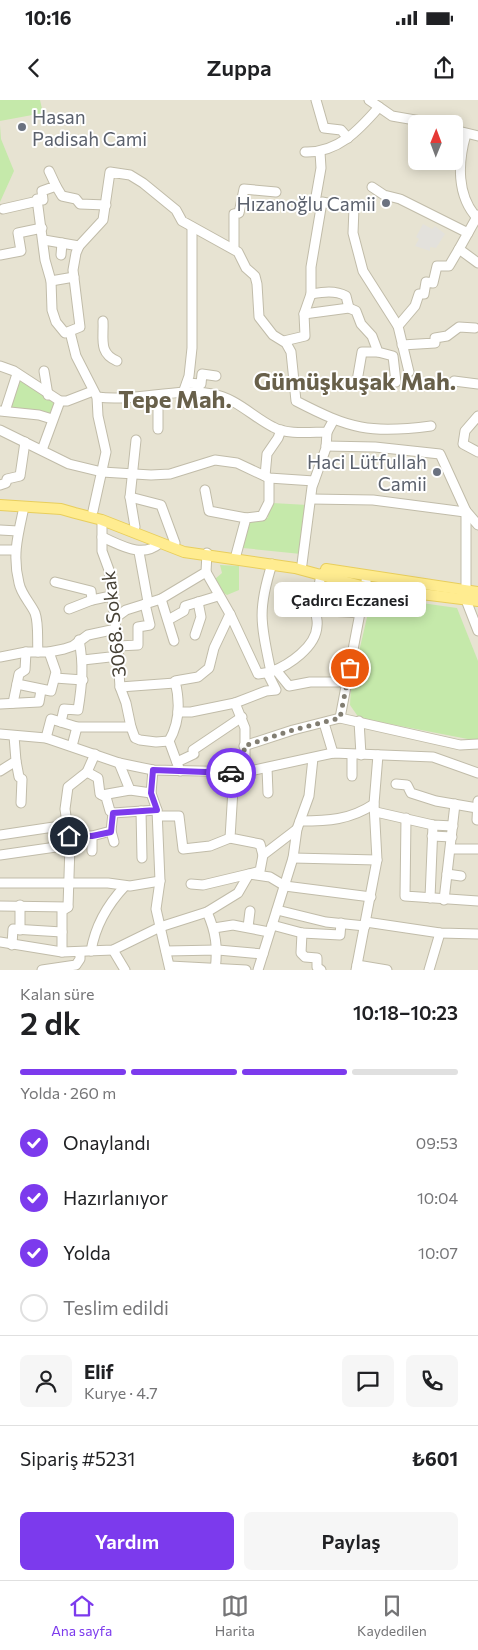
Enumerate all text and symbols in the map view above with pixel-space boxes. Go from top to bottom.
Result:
text: 10:16 [25,6,72,29]
icon: back [20,54,48,82]
text: Zuppa [206,54,272,81]
icon: share [430,54,458,82]
place label: Hasan Padisah Cami [32,105,147,150]
north arrow [408,115,462,170]
map controls [408,115,463,170]
marker: Hasan Padisah Cami [16,121,28,133]
place label: Hızanoğlu Camii [237,192,376,215]
marker: Hızanoğlu Camii [380,197,392,209]
district label: Gümüşkuşak Mah. [254,366,456,395]
district label: Tepe Mah. [118,384,232,413]
place label: Haci Lütfullah Camii [307,450,427,495]
marker: Haci Lütfullah Camii [431,466,443,478]
street label: 3068. Sokak [96,570,130,678]
callout: Çadırcı Eczanesi [274,583,426,618]
text: Çadırcı Eczanesi [291,590,409,609]
pin [329,647,371,689]
icon: bag [336,654,364,682]
courier [206,748,256,798]
icon: car [217,759,245,787]
pin [48,815,90,857]
icon: home [55,822,83,850]
text: Kalan süre [20,984,95,1003]
text: 10:18–10:23 [353,1001,458,1024]
text: 2 dk [20,1002,81,1042]
text: Yolda · 260 m [20,1083,116,1102]
icon: check [20,1129,48,1157]
text: Onaylandı [63,1131,150,1154]
text: 09:53 [416,1133,458,1152]
icon: check [20,1184,48,1212]
text: Hazırlanıyor [63,1186,168,1209]
text: 10:04 [417,1188,458,1207]
icon: check [20,1239,48,1267]
text: Yolda [63,1241,111,1264]
text: 10:07 [418,1243,458,1262]
text: Teslim edildi [63,1296,169,1319]
button: person [20,1355,72,1407]
button: chat [342,1355,394,1407]
button: phone [406,1355,458,1407]
text: Elif [84,1360,114,1383]
text: Kurye · 4.7 [84,1383,158,1402]
text: Sipariş #5231 [20,1447,135,1470]
text: ₺601 [411,1447,458,1470]
button: Yardım [20,1512,234,1570]
button: Paylaş [244,1512,458,1570]
tab: Ana sayfa [51,1592,112,1639]
tab: Harita [215,1592,255,1639]
tab: Kaydedilen [357,1592,427,1639]

